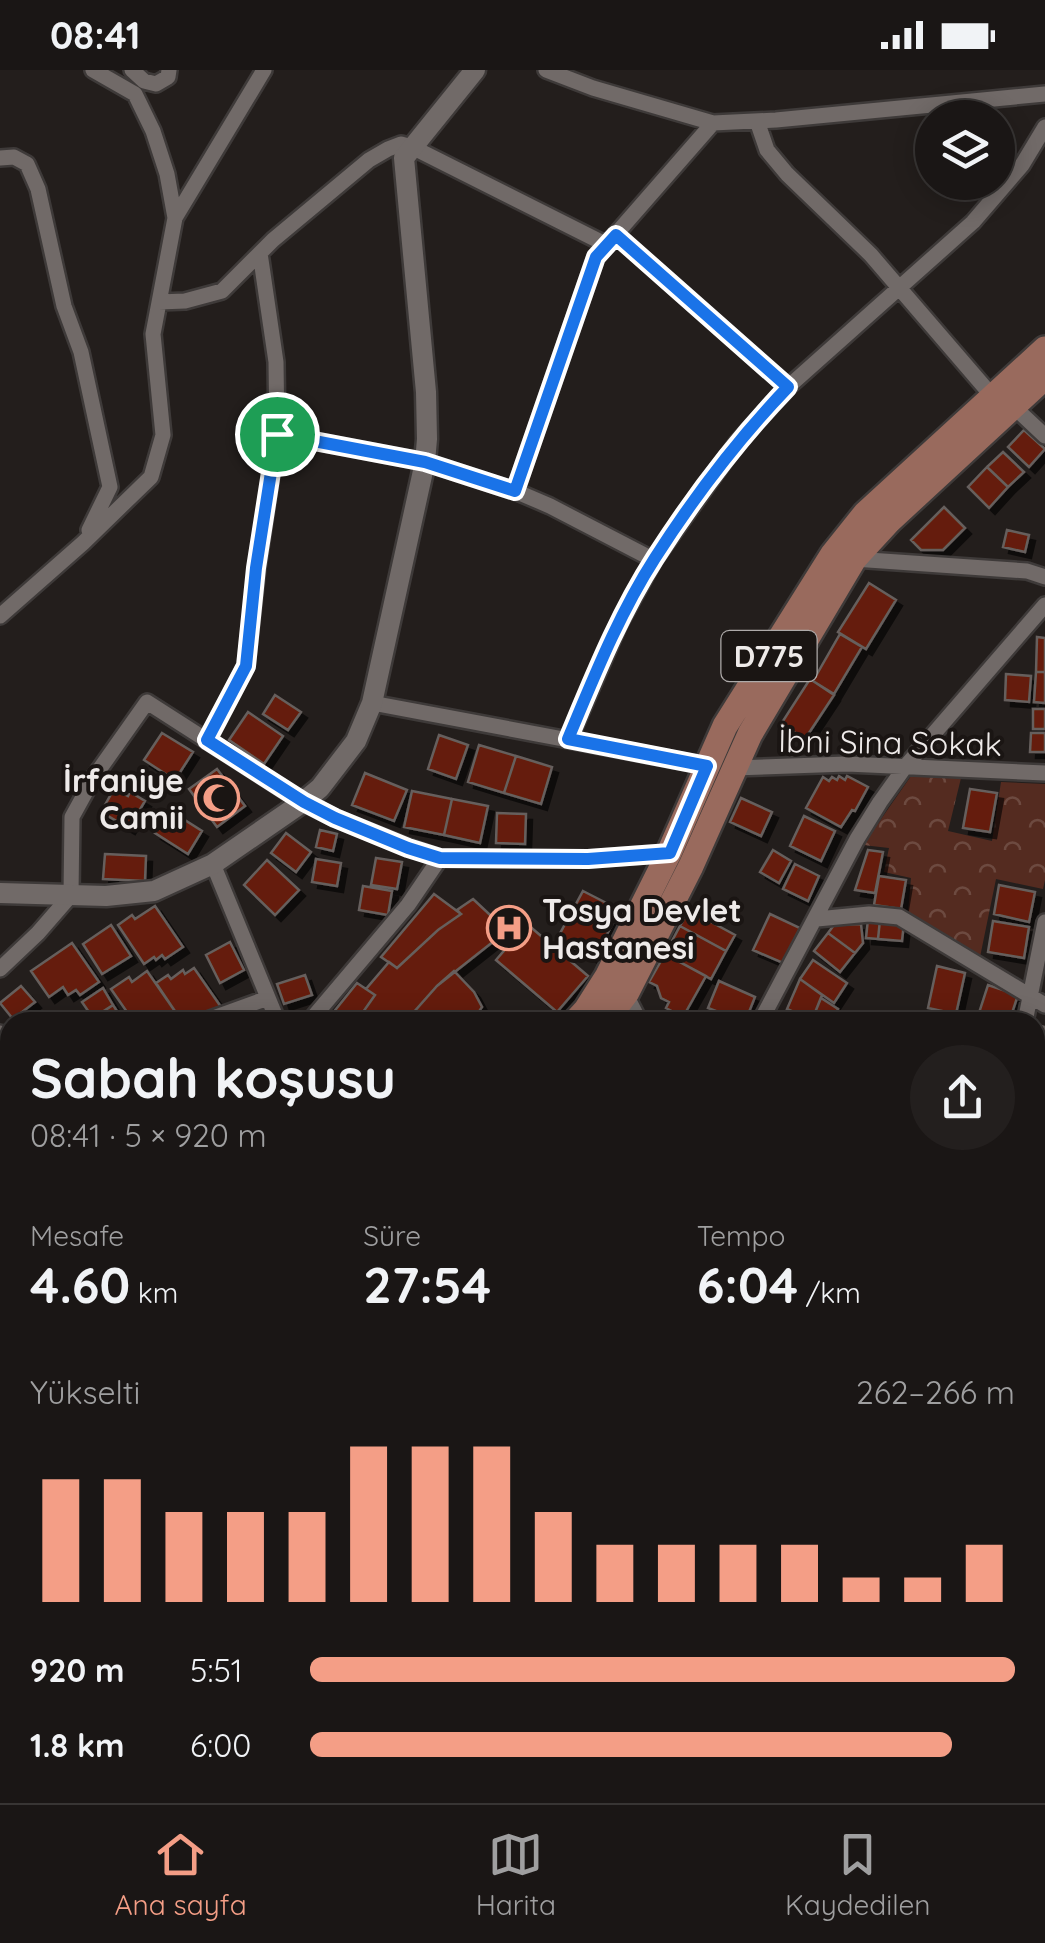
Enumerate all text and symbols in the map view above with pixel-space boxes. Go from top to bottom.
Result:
text: 08:41 [50,11,141,59]
map controls [915,100,1015,200]
button: layers [915,100,1015,200]
pin [235,392,320,477]
icon: arrive [250,407,305,462]
road number: D775 [722,631,816,681]
street label: İbni Sina Sokak [778,720,1002,764]
place label: İrfaniye Camii [63,760,184,837]
mosque icon: İrfaniye Camii [194,775,240,821]
place label: Tosya Devlet Hastanesi [542,890,742,967]
hospital icon: Tosya Devlet Hastanesi [486,905,532,951]
text: Sabah koşusu [30,1043,396,1112]
button: share [910,1045,1015,1150]
text: 08:41 · 5 × 920 m [30,1115,267,1155]
text: Mesafe [30,1218,124,1253]
text: Süre [363,1218,421,1253]
text: Tempo [697,1218,785,1253]
text: 4.60 [30,1253,130,1316]
text: 27:54 [363,1253,491,1316]
text: 6:04 [697,1253,798,1316]
text: km [130,1275,178,1310]
text: /km [798,1275,861,1310]
text: Yükselti [30,1372,140,1412]
text: 262–266 m [856,1372,1015,1412]
text: 920 m [30,1650,125,1690]
text: 5:51 [190,1650,243,1690]
text: 1.8 km [30,1725,125,1765]
text: 6:00 [190,1725,251,1765]
tab: Ana sayfa [114,1827,247,1922]
tab: Harita [476,1827,556,1922]
tab: Kaydedilen [785,1827,931,1922]

